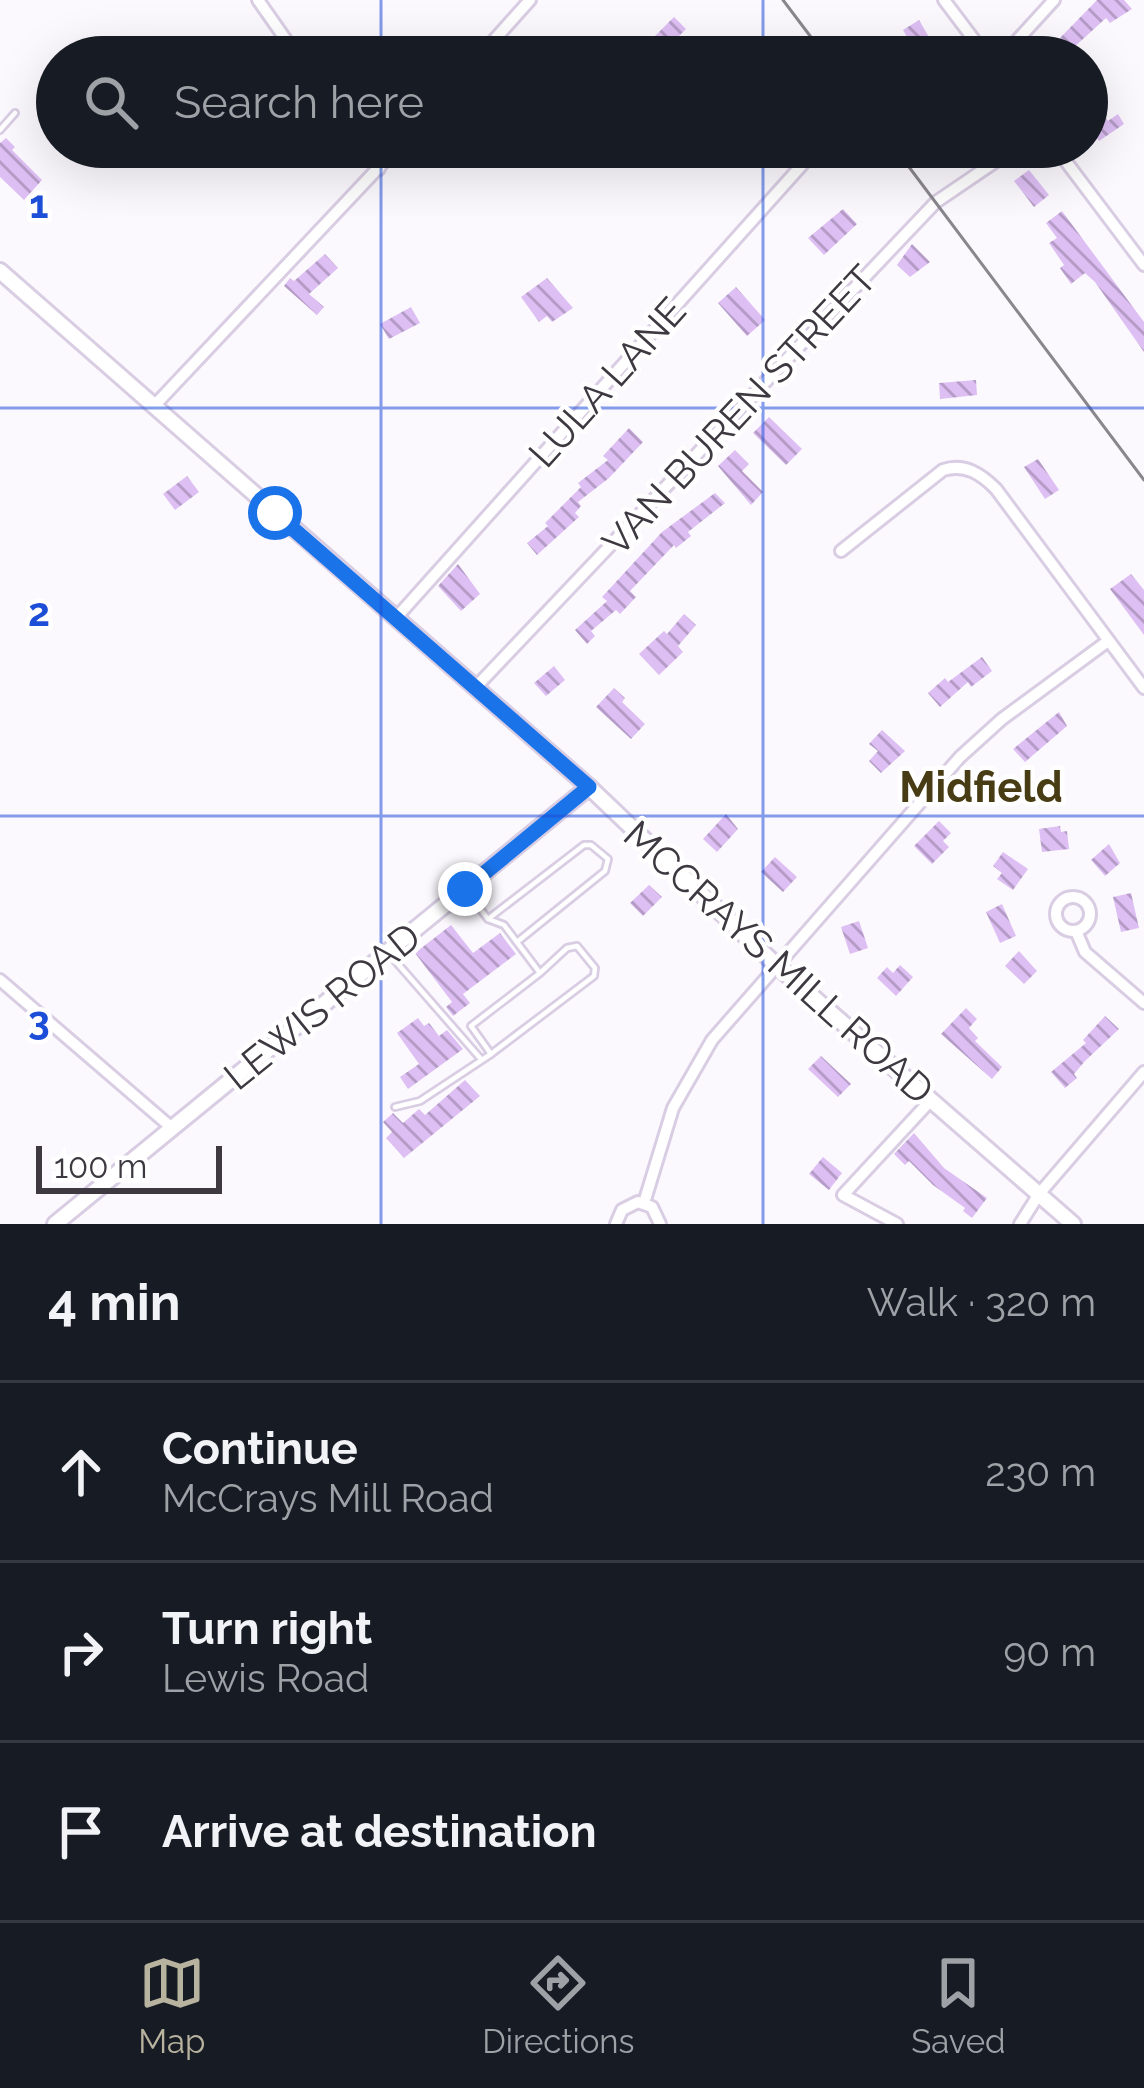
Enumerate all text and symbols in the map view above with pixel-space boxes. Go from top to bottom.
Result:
search box [36,36,1108,168]
icon: search [78,69,144,135]
text: Search here [174,76,424,129]
text: 1 [29,181,49,227]
street label: VAN BUREN STREET [593,255,885,564]
street label: LULA LANE [519,288,695,476]
route start [248,486,302,540]
text: 2 [28,589,50,635]
district label: Midfield [899,763,1063,812]
street label: MCCRAYS MILL ROAD [615,811,943,1113]
route end [438,862,492,916]
street label: LEWIS ROAD [215,913,429,1099]
text: 3 [28,997,50,1043]
scale bar [36,1140,222,1193]
text: 100 m [54,1147,147,1186]
text: 4 min [48,1272,181,1332]
text: Walk · 320 m [867,1279,1096,1325]
text: Continue [162,1422,358,1475]
icon: ahead [48,1439,114,1505]
text: 230 m [985,1449,1096,1495]
text: McCrays Mill Road [162,1475,494,1521]
text: Turn right [162,1602,372,1655]
icon: right [48,1619,114,1685]
text: 90 m [1003,1629,1096,1675]
text: Lewis Road [162,1655,369,1701]
icon: arrive [48,1799,114,1865]
text: Arrive at destination [162,1805,597,1858]
tab: Map [138,1950,205,2061]
tab: Directions [482,1950,635,2061]
tab: Saved [911,1950,1006,2061]

